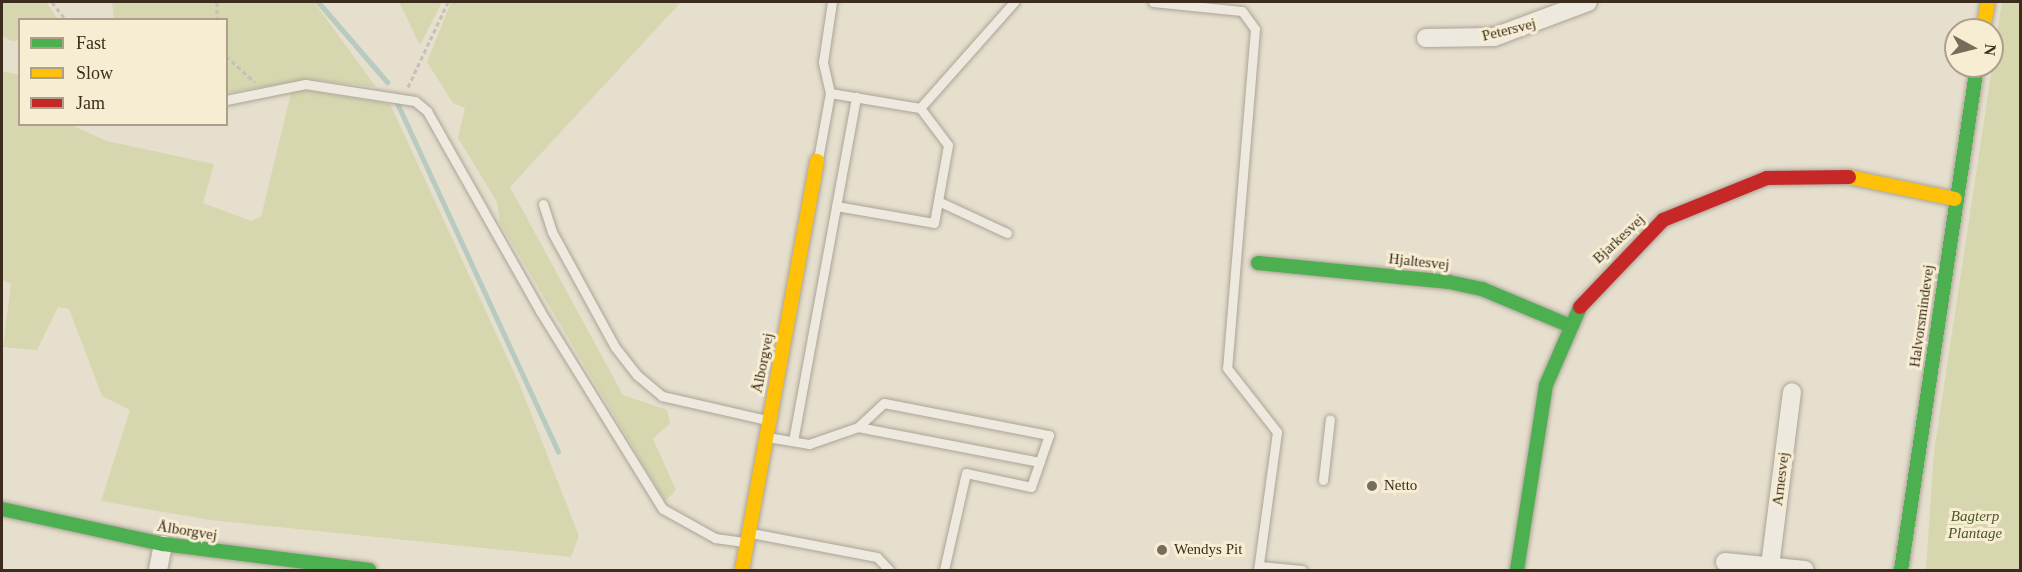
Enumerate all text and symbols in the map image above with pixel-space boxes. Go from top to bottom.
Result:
street label: Petersvej [1480,15,1538,45]
legend [18,18,228,126]
north arrow [1944,18,2004,78]
text: Fast [76,33,106,53]
text: N [1981,43,2000,57]
text: Slow [76,63,113,83]
text: Jam [76,93,105,113]
street label: Bjarkesvej [1589,211,1649,267]
street label: Hjaltesvej [1388,250,1450,274]
street label: Halvorsmindevej [1906,264,1938,368]
street label: Ålborgvej [748,332,778,394]
street label: Arnesvej [1769,451,1793,507]
place label: Netto [1384,477,1417,495]
marker: Netto [1365,479,1379,493]
park label: Bagterp Plantage [1948,507,2002,542]
street label: Ålborgvej [156,517,218,545]
place label: Wendys Pit [1174,541,1242,559]
marker: Wendys Pit [1155,543,1169,557]

